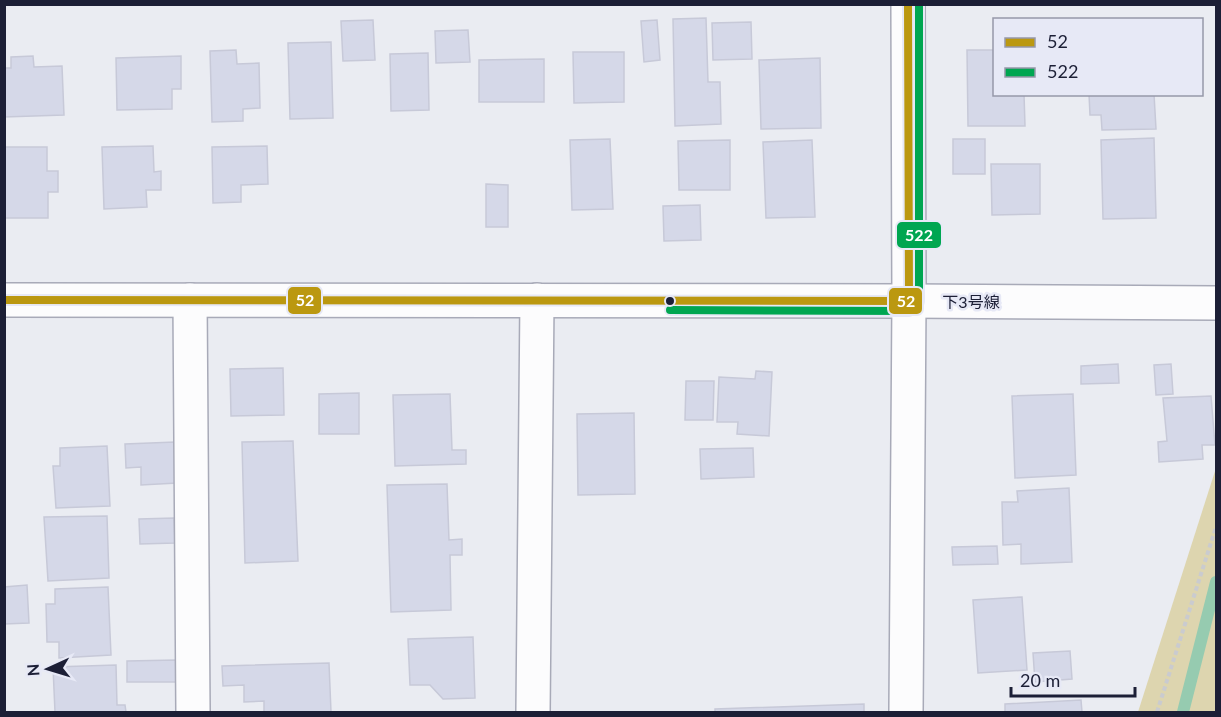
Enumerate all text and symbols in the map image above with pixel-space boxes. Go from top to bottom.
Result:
legend [993,18,1203,96]
text: 52 [1047,30,1068,52]
text: 522 [1047,60,1078,82]
line badge: 522 [896,221,942,249]
text: 522 [905,225,933,244]
line badge: 52 [287,286,322,315]
line badge: 52 [888,287,923,315]
text: 52 [296,290,314,309]
text: 52 [897,291,915,310]
street label: 下3号線 [942,292,1000,311]
unlabelled marker [664,295,676,307]
north arrow [18,639,78,699]
scale bar [1011,660,1136,698]
text: N [23,663,42,677]
text: 20 m [1020,669,1060,691]

